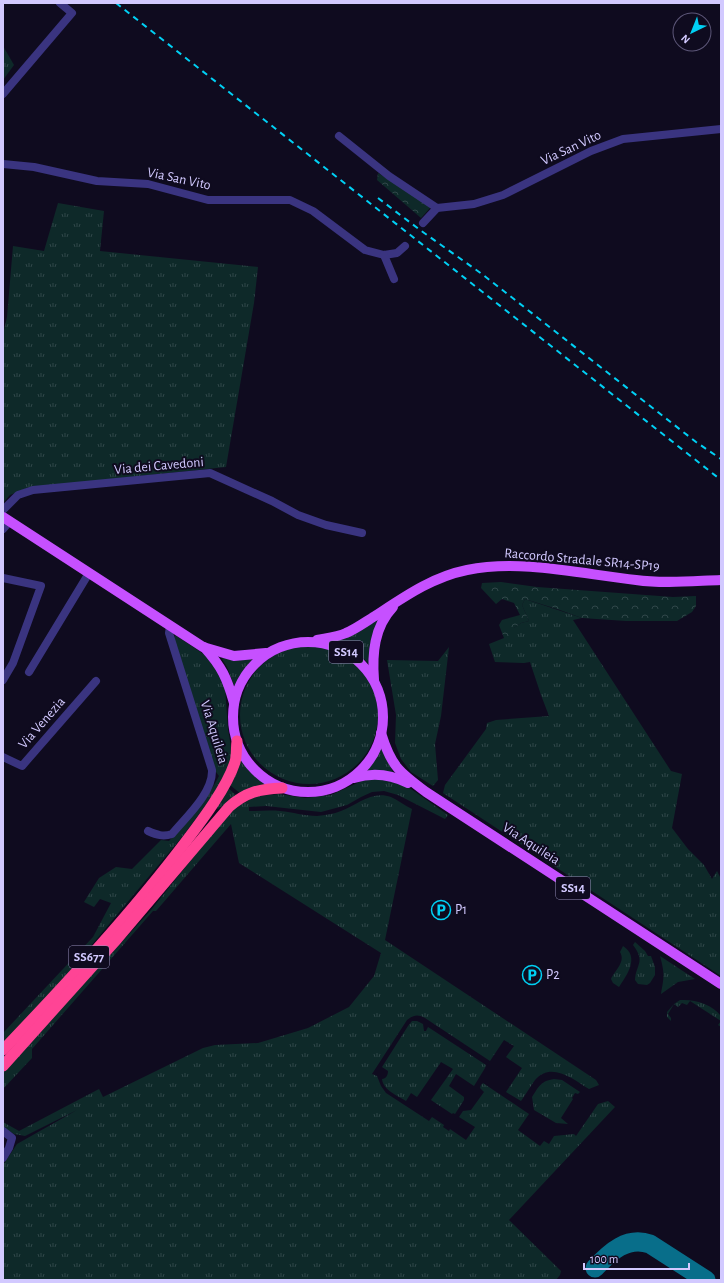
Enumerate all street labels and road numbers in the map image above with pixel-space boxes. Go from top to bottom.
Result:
street label: Via San Vito [539,128,603,168]
street label: Via San Vito [146,165,212,193]
street label: Via dei Cavedoni [114,455,204,477]
street label: Raccordo Stradale SR14-SP19 [504,546,660,574]
road number: SS14 [329,641,363,663]
street label: Via Venezia [16,694,68,751]
street label: Via Aquileia [198,699,230,766]
street label: Via Aquileia [500,820,563,868]
road number: SS14 [556,877,590,899]
road number: SS677 [69,946,109,968]

